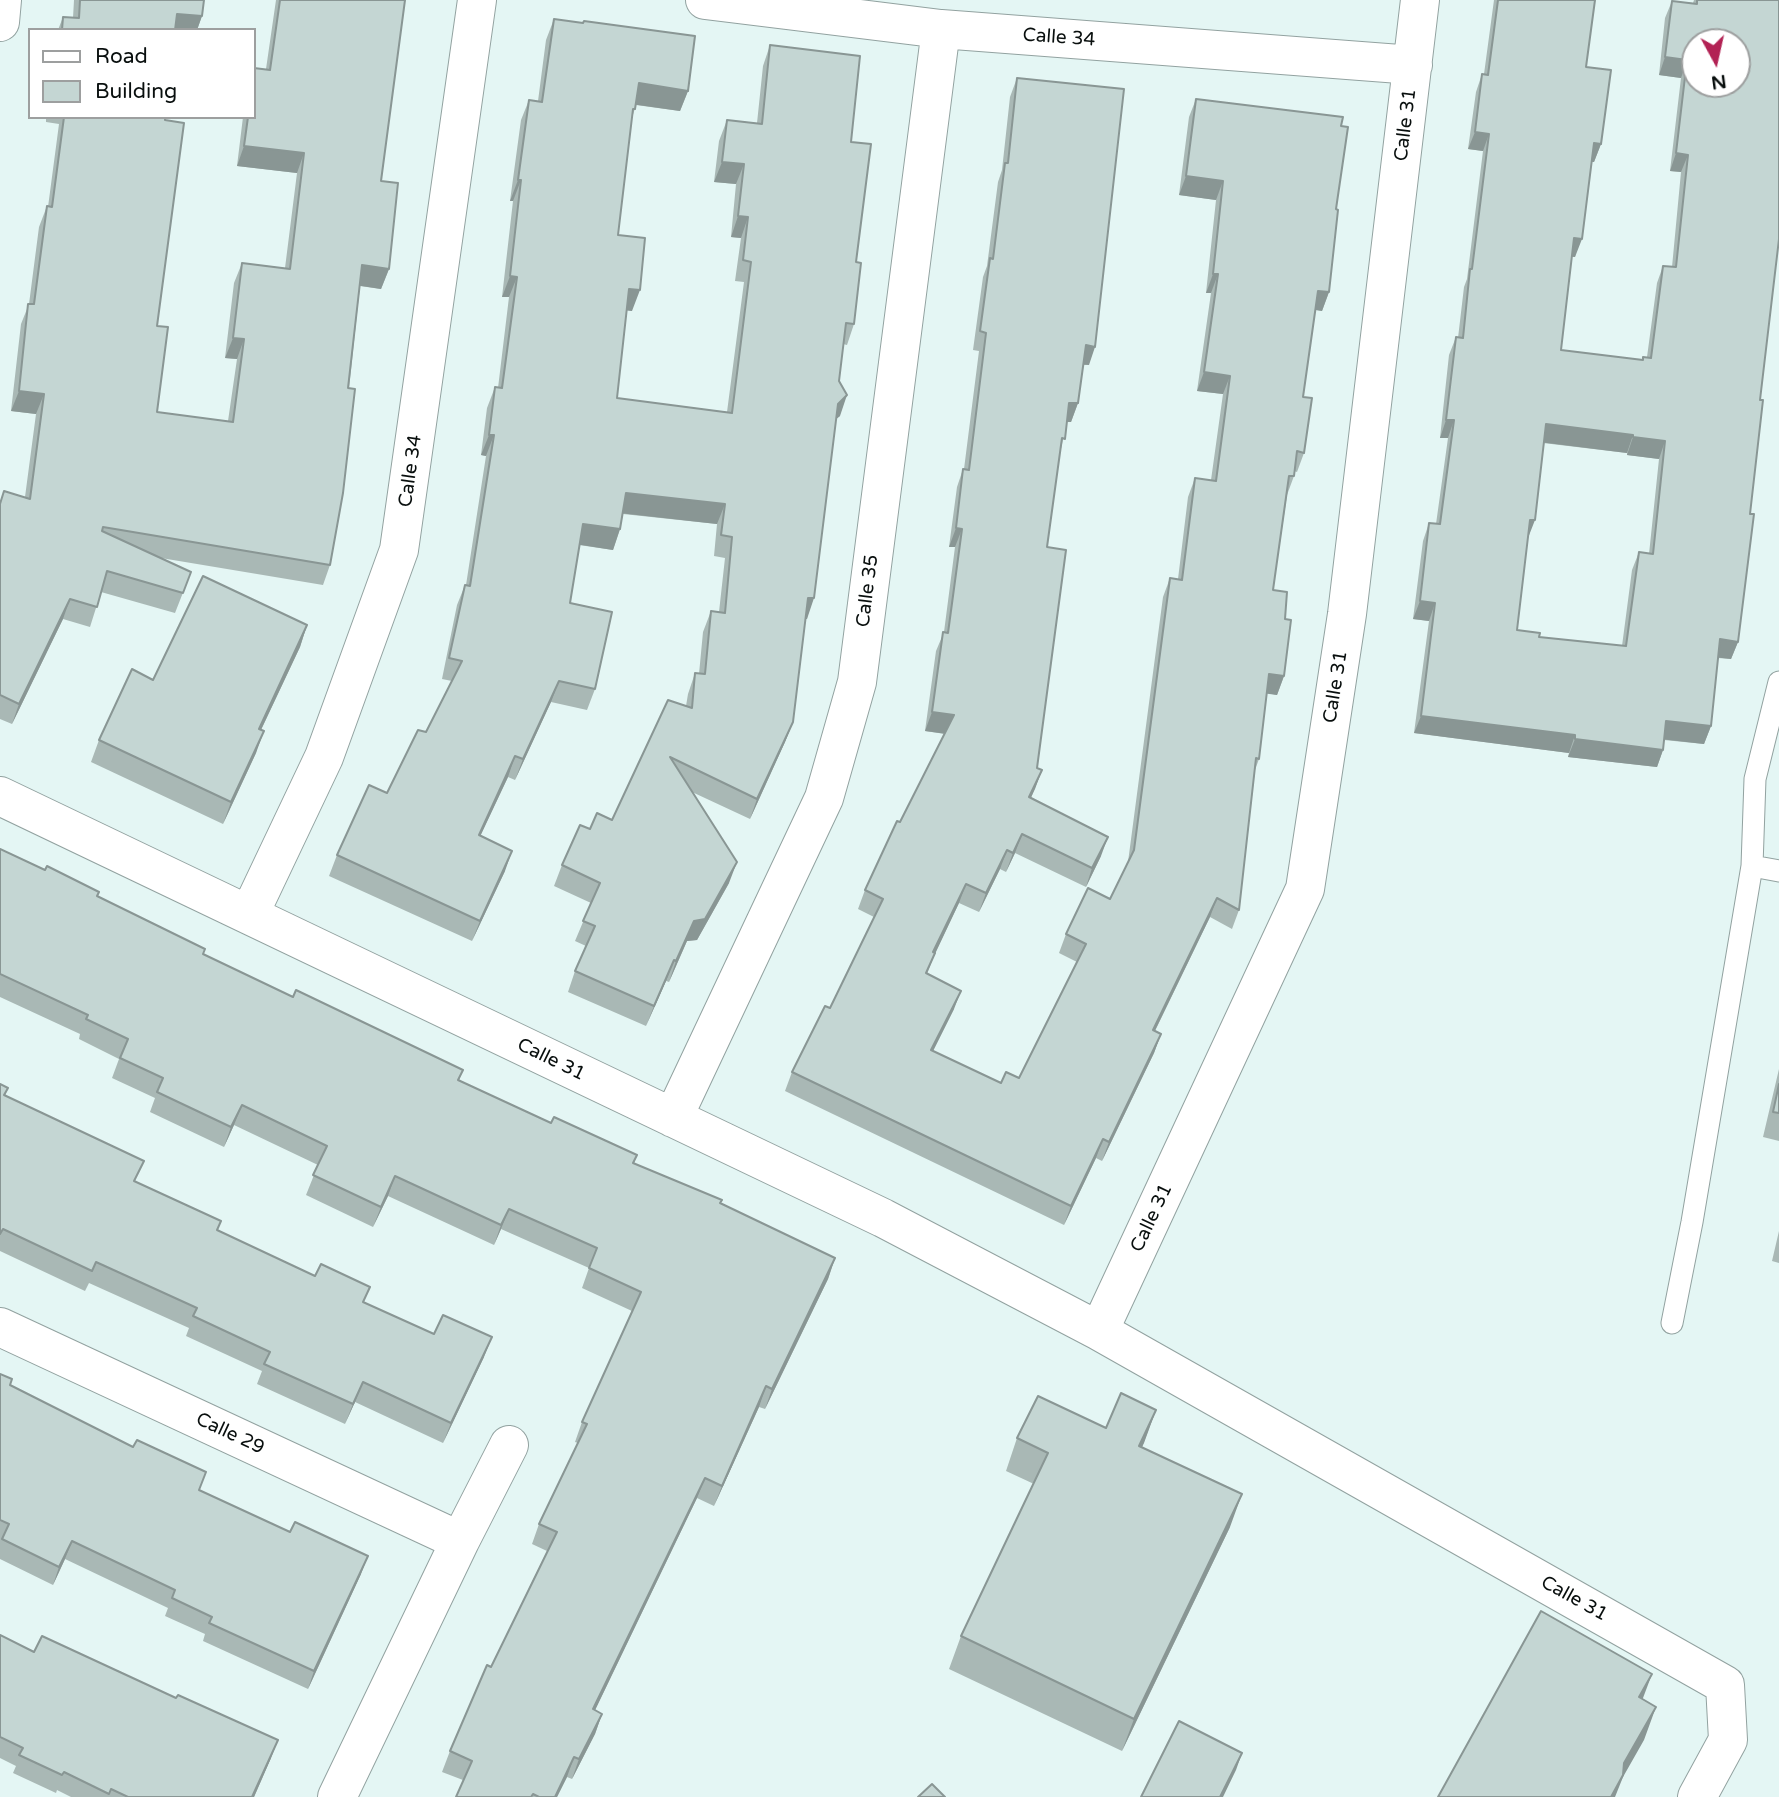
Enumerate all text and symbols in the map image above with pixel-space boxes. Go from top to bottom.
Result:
street label: Calle 34 [1022,24,1096,52]
legend [28,28,256,119]
north arrow [1681,28,1751,98]
text: Road [95,44,148,69]
text: N [1710,70,1728,94]
text: Building [95,79,177,104]
street label: Calle 31 [1390,87,1422,163]
street label: Calle 34 [395,433,427,509]
street label: Calle 35 [852,553,884,629]
street label: Calle 31 [1319,649,1353,725]
street label: Calle 31 [513,1034,589,1086]
street label: Calle 31 [1126,1180,1178,1256]
street label: Calle 29 [192,1408,268,1460]
street label: Calle 31 [1537,1571,1611,1627]

